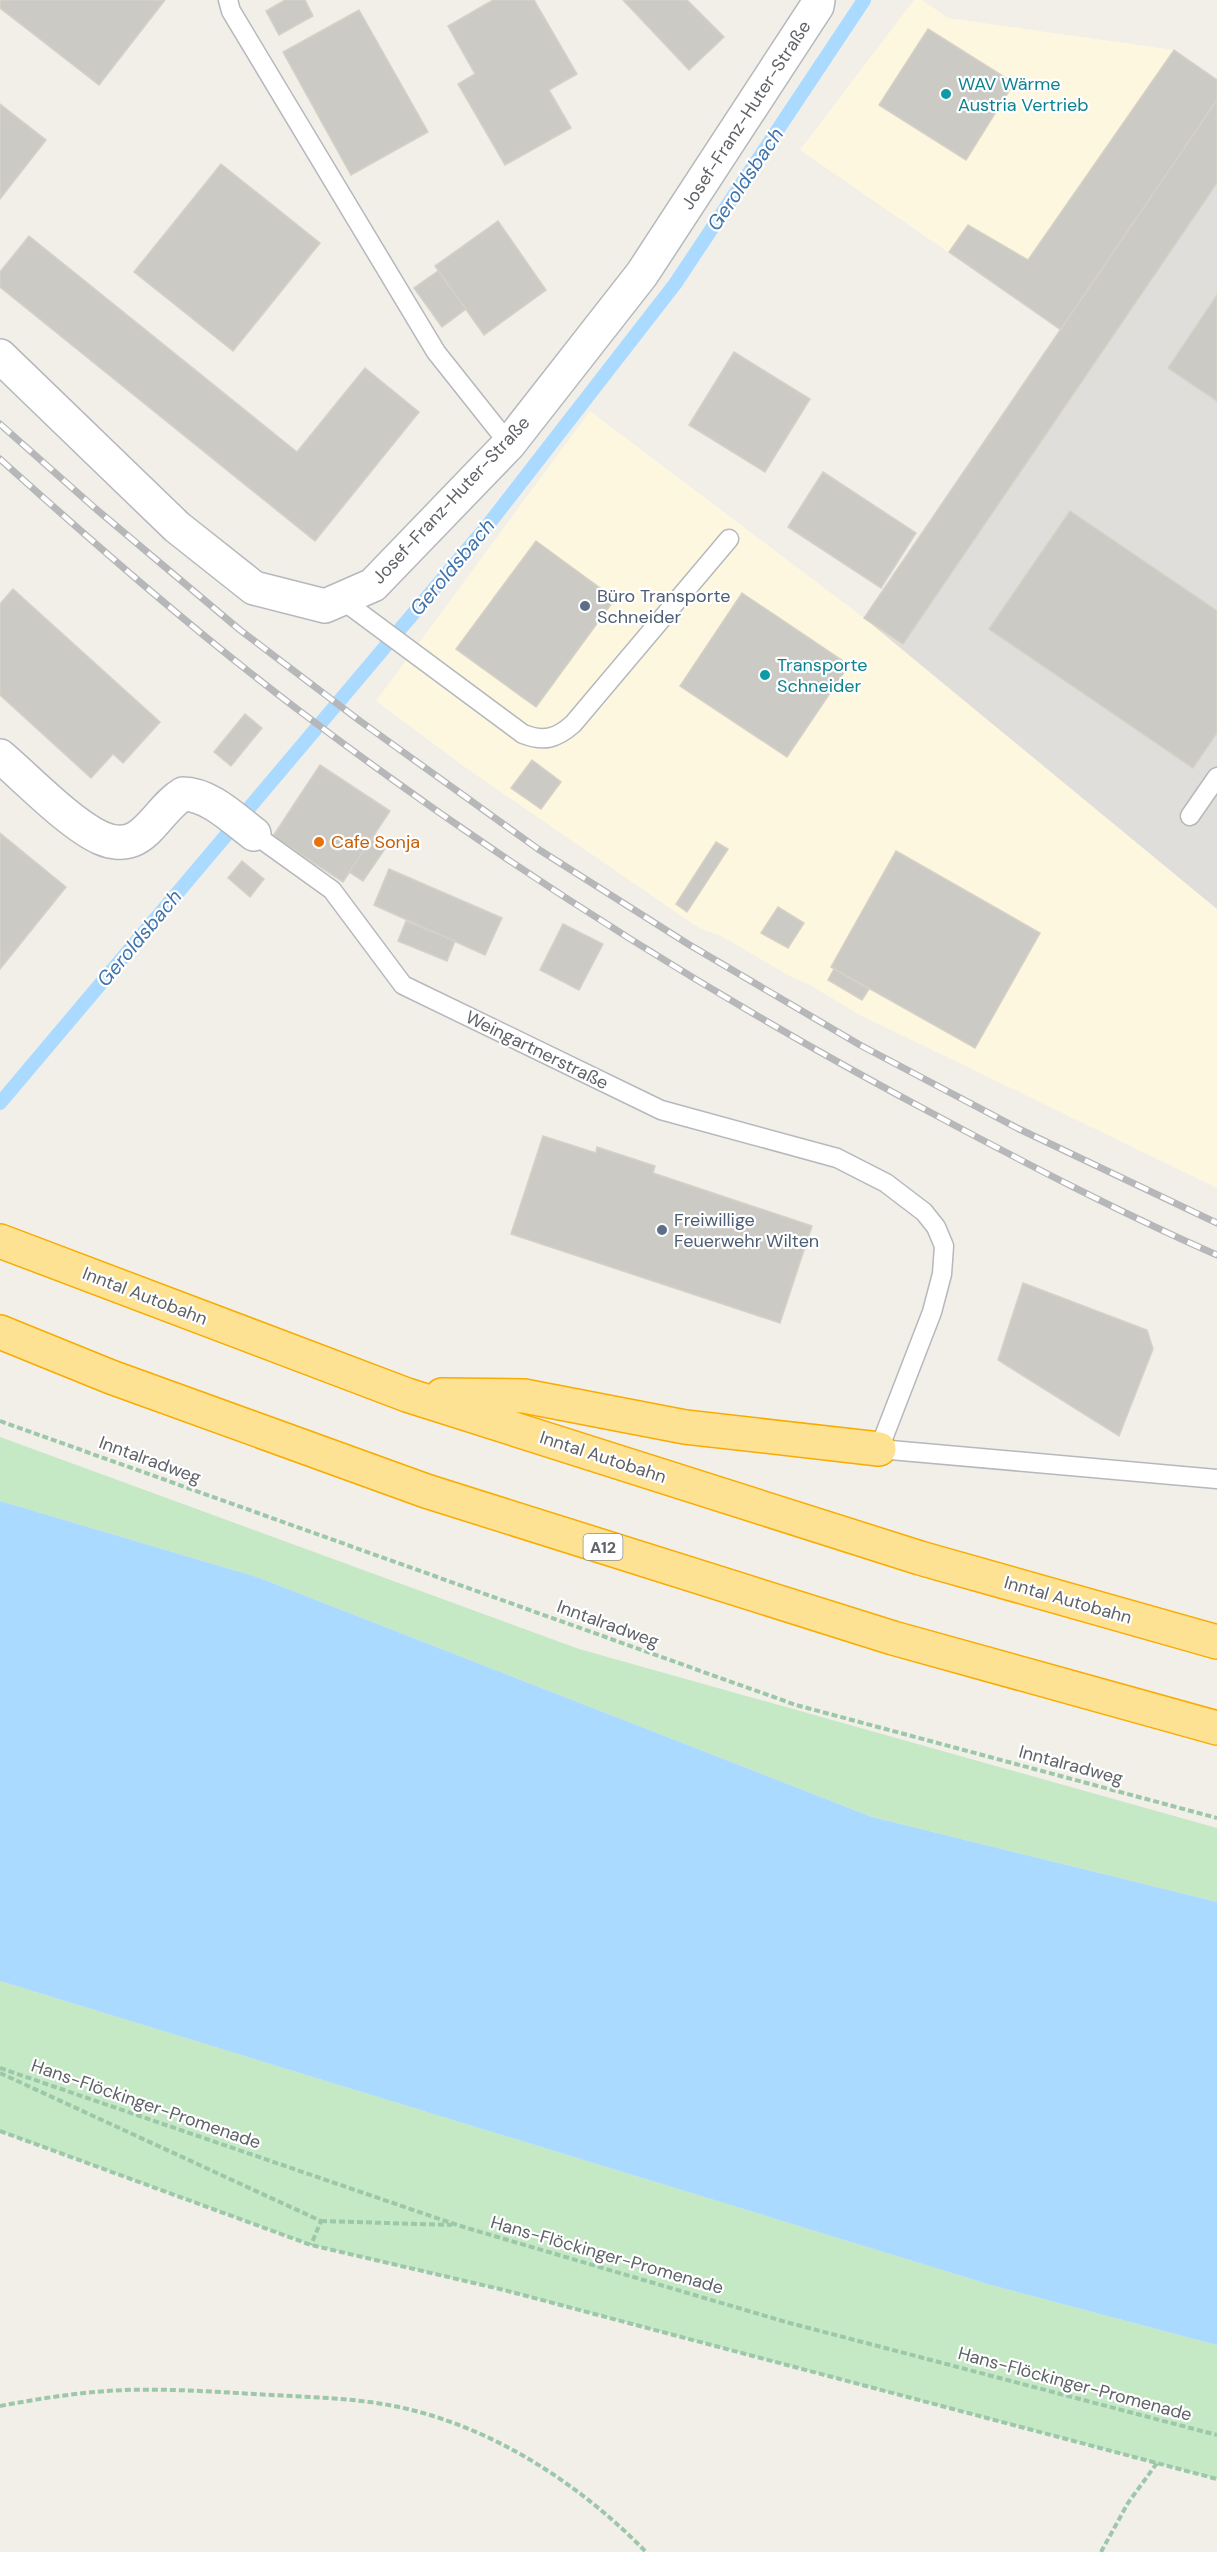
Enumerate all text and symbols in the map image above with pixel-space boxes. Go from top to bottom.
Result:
street label: Josef-Franz-Huter-Straße [676,16,816,214]
place label: WAV Wärme Austria Vertrieb [958,72,1089,117]
marker: WAV Wärme Austria Vertrieb [939,87,953,101]
water label: Geroldsbach [701,122,789,236]
street label: Josef-Franz-Huter-Straße [367,411,535,589]
water label: Geroldsbach [404,513,500,621]
place label: Büro Transporte Schneider [597,584,730,629]
marker: Büro Transporte Schneider [578,599,592,613]
place label: Transporte Schneider [777,653,868,698]
marker: Transporte Schneider [758,668,772,682]
place label: Cafe Sonja [331,830,420,854]
marker: Cafe Sonja [312,835,326,849]
water label: Geroldsbach [91,884,187,992]
street label: Weingartnerstraße [462,1005,612,1095]
place label: Freiwillige Feuerwehr Wilten [674,1208,819,1253]
marker: Freiwillige Feuerwehr Wilten [655,1223,669,1237]
street label: Inntal Autobahn [79,1261,211,1331]
street label: Inntal Autobahn [537,1425,669,1489]
street label: Inntalradweg [96,1430,204,1490]
road number: A12 [584,1534,622,1560]
street label: Inntal Autobahn [1001,1570,1135,1630]
street label: Inntalradweg [554,1594,662,1654]
street label: Inntalradweg [1016,1740,1126,1790]
street label: Hans-Flöckinger-Promenade [28,2053,264,2155]
street label: Hans-Flöckinger-Promenade [488,2210,726,2300]
street label: Hans-Flöckinger-Promenade [955,2341,1195,2427]

